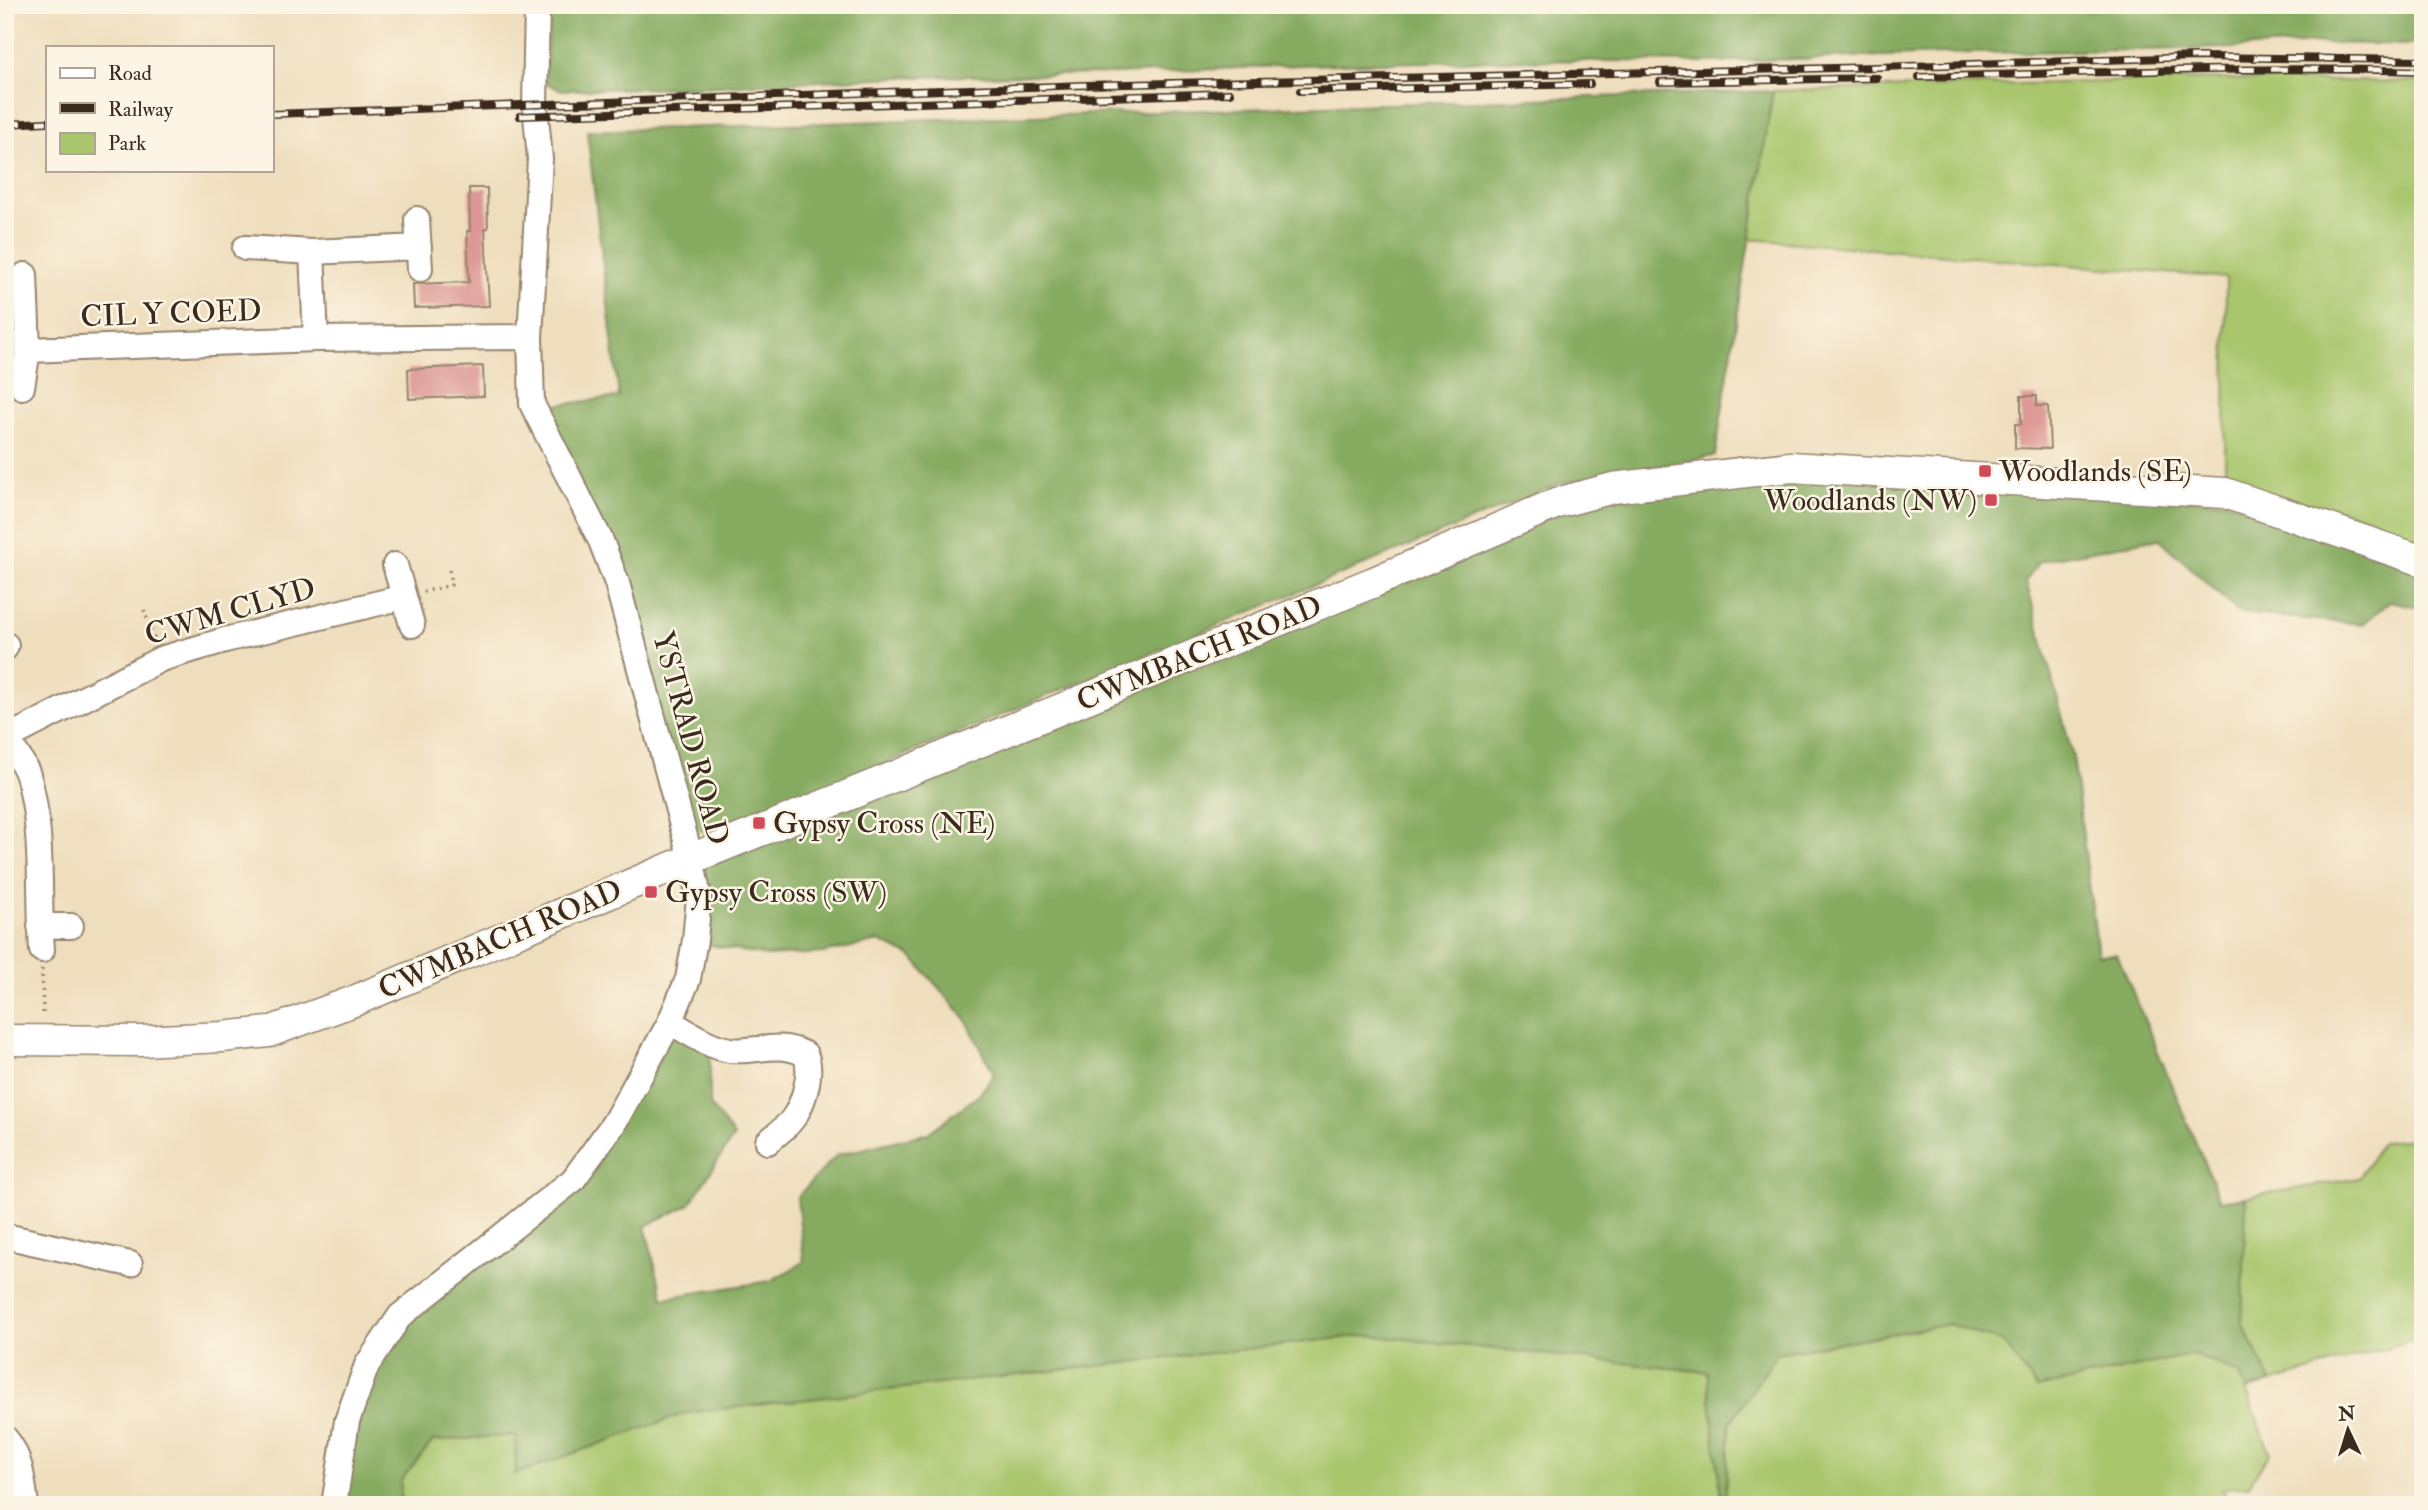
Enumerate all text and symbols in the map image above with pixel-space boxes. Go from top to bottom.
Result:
legend [46,46,273,172]
text: Road [108,60,153,87]
text: Railway [108,96,174,123]
text: Park [108,130,146,157]
street label: CIL Y COED [80,292,262,335]
place label: Woodlands (SE) [1998,453,2192,490]
marker: Woodlands (SE) [1977,463,1993,479]
place label: Woodlands (NW) [1763,482,1977,519]
marker: Woodlands (NW) [1983,492,1999,508]
street label: CWM CLYD [141,569,320,653]
street label: CWMBACH ROAD [1071,587,1327,720]
street label: YSTRAD ROAD [644,627,737,849]
place label: Gypsy Cross (NE) [773,805,995,842]
marker: Gypsy Cross (NE) [751,815,767,831]
street label: CWMBACH ROAD [373,871,628,1008]
place label: Gypsy Cross (SW) [665,874,887,911]
marker: Gypsy Cross (SW) [643,884,659,900]
north arrow [2312,1394,2382,1464]
text: N [2337,1401,2357,1427]

